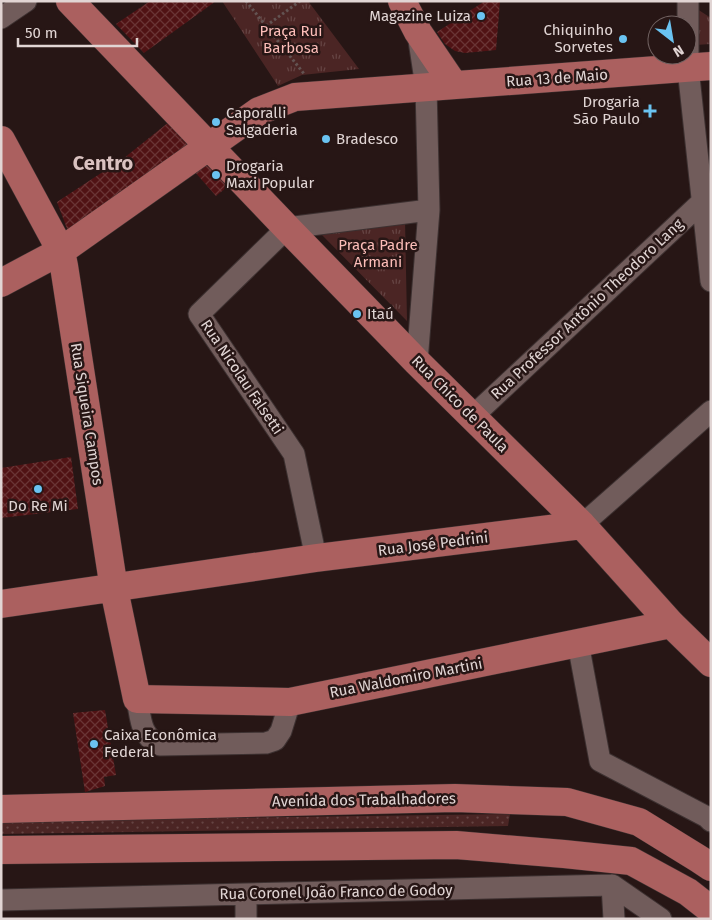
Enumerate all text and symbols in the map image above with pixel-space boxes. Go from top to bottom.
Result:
place label: Magazine Luiza [369,7,471,25]
marker: Magazine Luiza [475,10,487,22]
scale bar [18,15,136,47]
north arrow [647,15,697,65]
place label: Chiquinho Sorvetes [543,21,613,56]
park label: Praça Rui Barbosa [259,22,323,57]
text: 50 m [25,24,58,42]
marker: Chiquinho Sorvetes [617,33,629,45]
text: N [670,41,687,60]
street label: Rua 13 de Maio [506,65,608,91]
place label: Drogaria São Paulo [573,93,640,128]
place label: Caporalli Salgaderia [226,104,298,139]
marker: Drogaria São Paulo [644,105,656,117]
marker: Caporalli Salgaderia [210,116,222,128]
place label: Bradesco [336,130,398,148]
marker: Bradesco [320,133,332,145]
district label: Centro [73,151,134,175]
place label: Drogaria Maxi Popular [226,157,314,192]
marker: Drogaria Maxi Popular [210,169,222,181]
street label: Rua Professor Antônio Theodoro Lang [487,215,687,403]
park label: Praça Padre Armani [338,236,418,271]
place label: Itaú [367,305,394,323]
marker: Itaú [351,308,363,320]
street label: Rua Nicolau Falsetti [197,316,287,438]
street label: Rua Siqueira Campos [67,342,107,486]
street label: Rua Chico de Paula [408,352,512,456]
marker: Do Re Mi [32,483,44,495]
place label: Do Re Mi [8,497,68,515]
street label: Rua José Pedrini [377,528,489,560]
street label: Rua Waldomiro Martini [328,654,484,702]
place label: Caixa Econômica Federal [104,726,217,761]
marker: Caixa Econômica Federal [88,738,100,750]
street label: Avenida dos Trabalhadores [272,789,456,811]
street label: Rua Coronel João Franco de Godoy [219,881,453,903]

